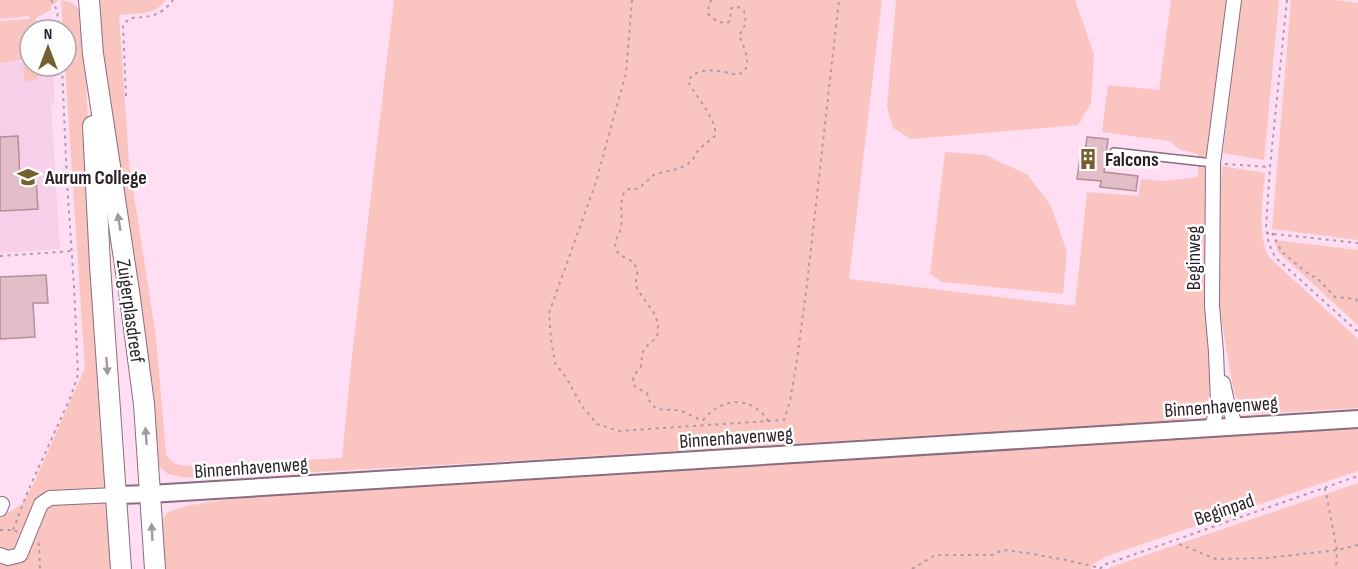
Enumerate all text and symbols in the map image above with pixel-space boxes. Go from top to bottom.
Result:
north arrow [18,18,78,78]
text: N [44,25,52,44]
building icon: Falcons [1076,147,1100,171]
place label: Falcons [1105,148,1159,172]
school or university icon: Aurum College [16,165,40,189]
place label: Aurum College [44,166,147,190]
one-way arrow [114,212,123,231]
street label: Beginweg [1182,226,1206,290]
street label: Zuigerplasdreef [111,258,149,365]
one-way arrow [103,356,112,375]
street label: Binnenhavenweg [1163,391,1279,423]
street label: Binnenhavenweg [678,422,794,454]
one-way arrow [141,426,151,445]
street label: Binnenhavenweg [193,452,309,484]
street label: Beginpad [1191,489,1257,531]
one-way arrow [148,522,157,541]

